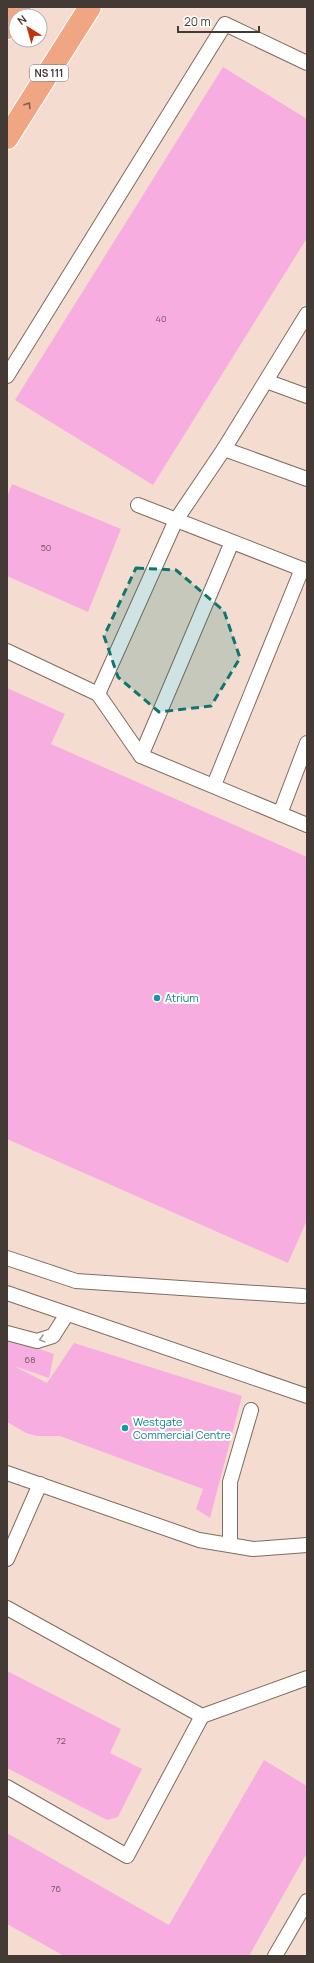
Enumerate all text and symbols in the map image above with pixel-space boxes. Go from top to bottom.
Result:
north arrow [8,8,48,48]
scale bar [178,8,259,34]
text: N [14,11,29,28]
text: 20 m [184,13,211,30]
road number: NS 111 [30,65,68,81]
one-way arrow [23,102,31,109]
house number: 40 [156,312,166,325]
house number: 50 [41,541,51,554]
place label: Atrium [165,990,199,1005]
marker: Atrium [152,993,162,1003]
one-way arrow [39,1334,46,1342]
house number: 68 [25,1353,35,1366]
place label: Westgate Commercial Centre [133,1414,232,1442]
marker: Westgate Commercial Centre [120,1423,130,1433]
house number: 72 [56,1734,66,1747]
house number: 76 [51,1882,61,1895]

